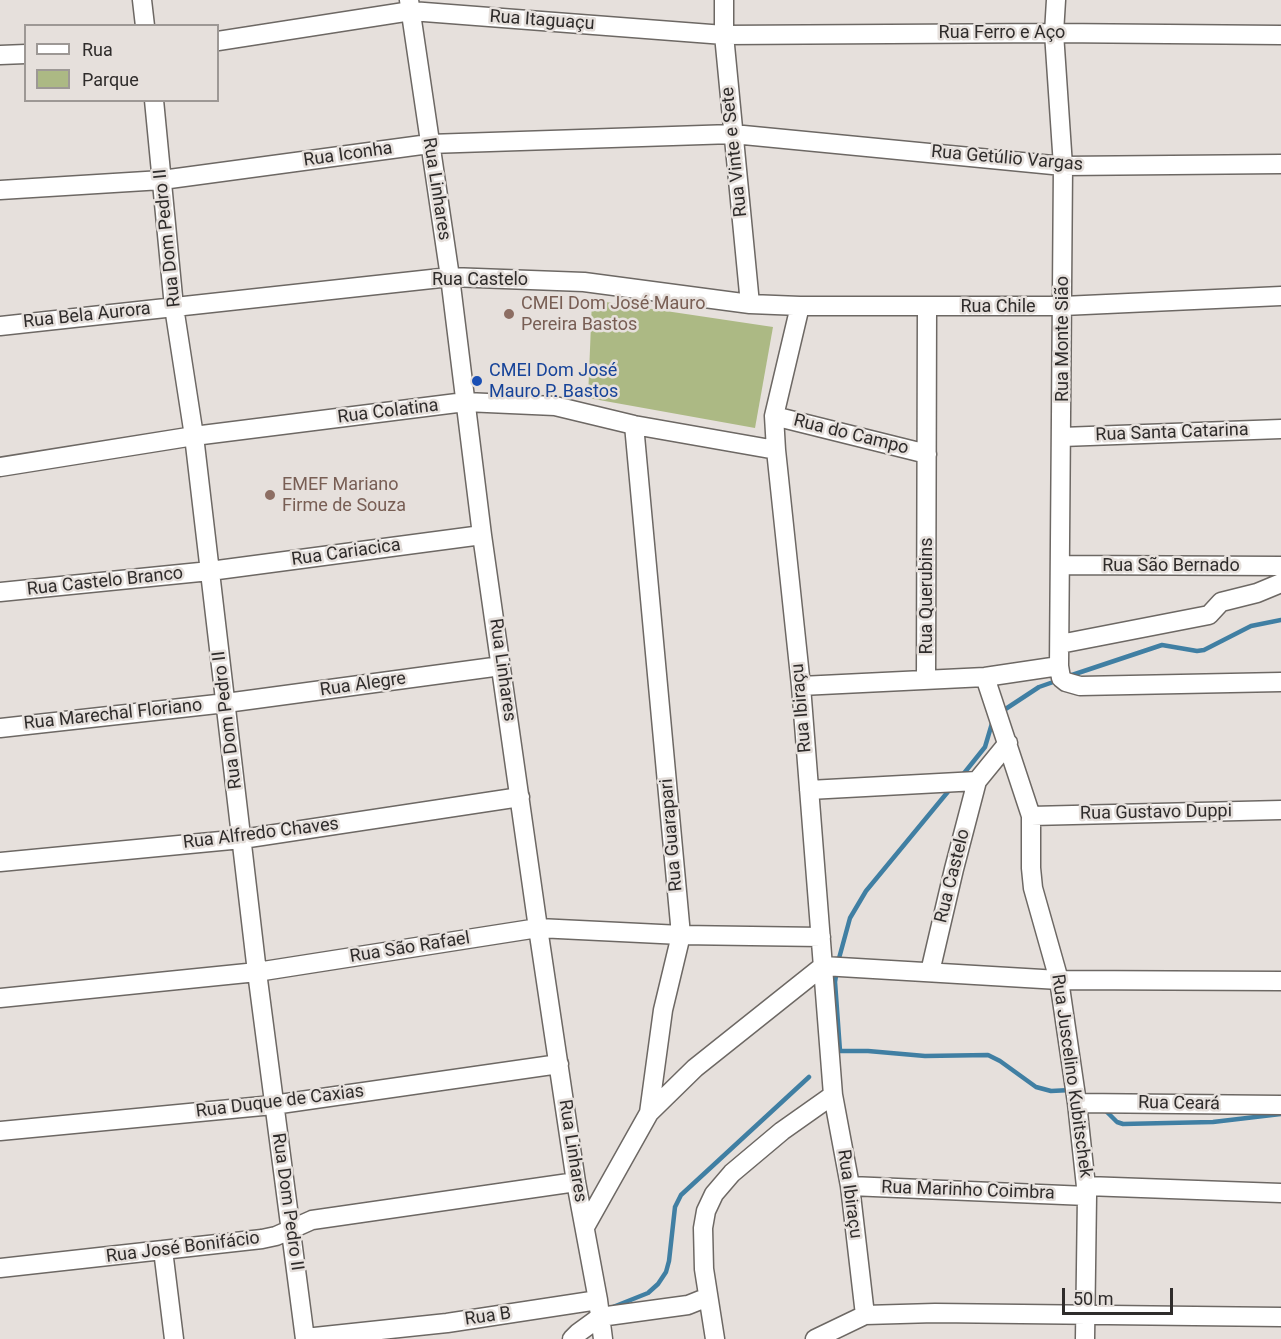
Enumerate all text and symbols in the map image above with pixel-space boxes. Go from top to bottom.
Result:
street label: Rua Itaguaçu [489,7,595,35]
street label: Rua Ferro e Aço [939,22,1065,44]
legend [24,24,219,102]
text: Rua [82,39,113,60]
text: Parque [82,69,139,90]
street label: Rua Vinte e Sete [717,86,753,218]
street label: Rua Linhares [417,136,455,242]
street label: Rua Iconha [302,138,394,172]
street label: Rua Getúlio Vargas [930,142,1084,176]
street label: Rua Dom Pedro II [150,168,186,308]
street label: Rua Castelo [432,269,528,291]
street label: Rua Monte Sião [1052,276,1074,402]
place label: CMEI Dom José Mauro Pereira Bastos [521,293,705,336]
street label: Rua Chile [960,296,1036,318]
street label: Rua Bela Aurora [22,299,152,333]
marker: CMEI Dom José Mauro Pereira Bastos [502,307,516,321]
place label: CMEI Dom José Mauro P. Bastos [489,360,618,403]
marker: CMEI Dom José Mauro P. Bastos [470,374,484,388]
street label: Rua Colatina [336,395,440,429]
street label: Rua do Campo [791,410,911,460]
street label: Rua Santa Catarina [1095,420,1249,446]
place label: EMEF Mariano Firme de Souza [282,474,406,516]
marker: EMEF Mariano Firme de Souza [263,488,277,502]
street label: Rua Cariacica [290,535,402,571]
street label: Rua Querubins [916,538,938,654]
street label: Rua São Bernado [1102,555,1240,577]
street label: Rua Castelo Branco [26,563,184,601]
street label: Rua Linhares [484,617,520,723]
street label: Rua Dom Pedro II [209,650,247,790]
street label: Rua Ibiraçu [787,662,817,754]
street label: Rua Alegre [319,668,407,702]
street label: Rua Marechal Floriano [23,695,203,735]
street label: Rua Guarapari [656,778,688,892]
street label: Rua Gustavo Duppi [1080,801,1232,825]
street label: Rua Alfredo Chaves [182,814,340,854]
street label: Rua Castelo [931,827,975,925]
street label: Rua São Rafael [348,928,472,968]
street label: Rua Juscelino Kubitschek [1046,973,1096,1179]
street label: Rua Duque de Caxias [195,1081,365,1123]
street label: Rua Ceará [1138,1092,1220,1116]
street label: Rua Linhares [553,1098,591,1204]
street label: Rua Dom Pedro II [267,1132,307,1272]
street label: Rua Ibiraçu [832,1148,866,1240]
street label: Rua Marinho Coimbra [881,1177,1055,1205]
street label: Rua José Bonifácio [105,1228,261,1268]
scale bar [1065,1276,1176,1314]
text: 50 m [1073,1288,1113,1309]
street label: Rua B [463,1303,513,1331]

